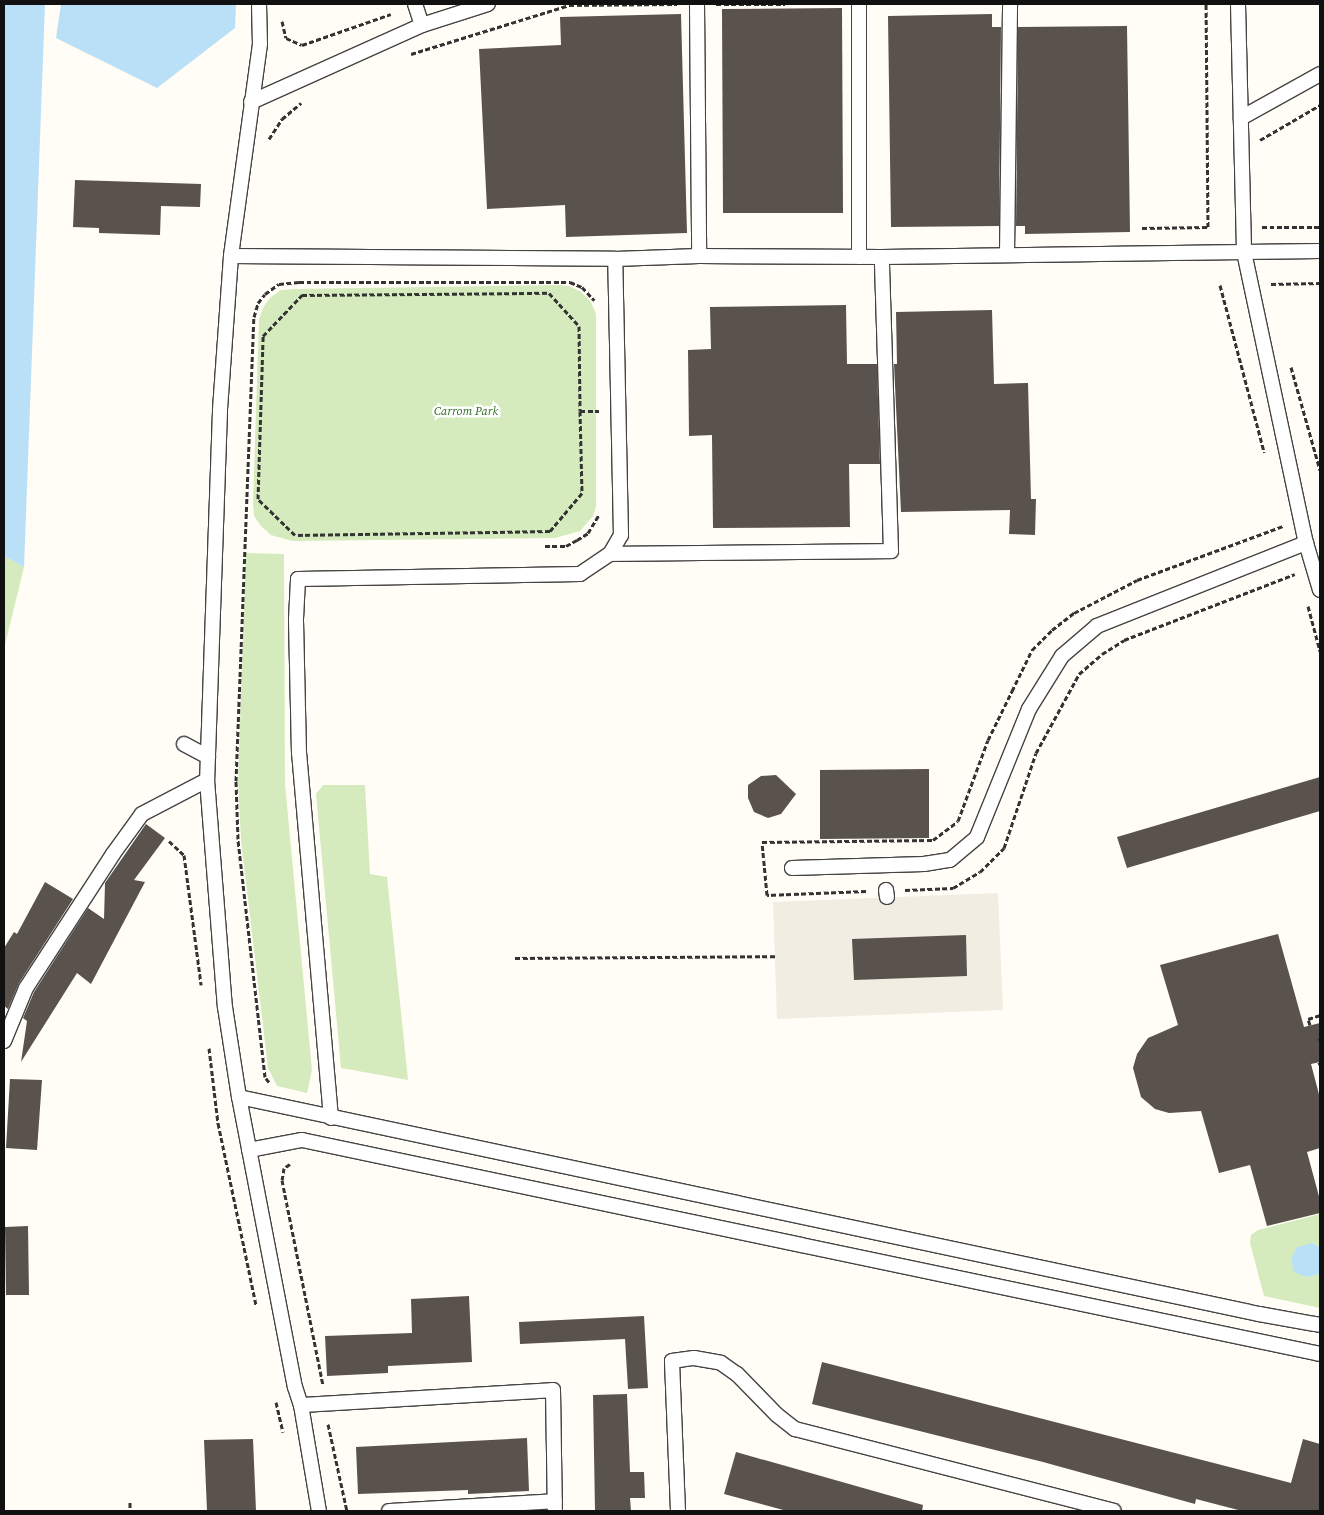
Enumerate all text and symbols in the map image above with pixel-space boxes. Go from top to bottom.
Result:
park label: Carrom Park [434,405,498,419]

